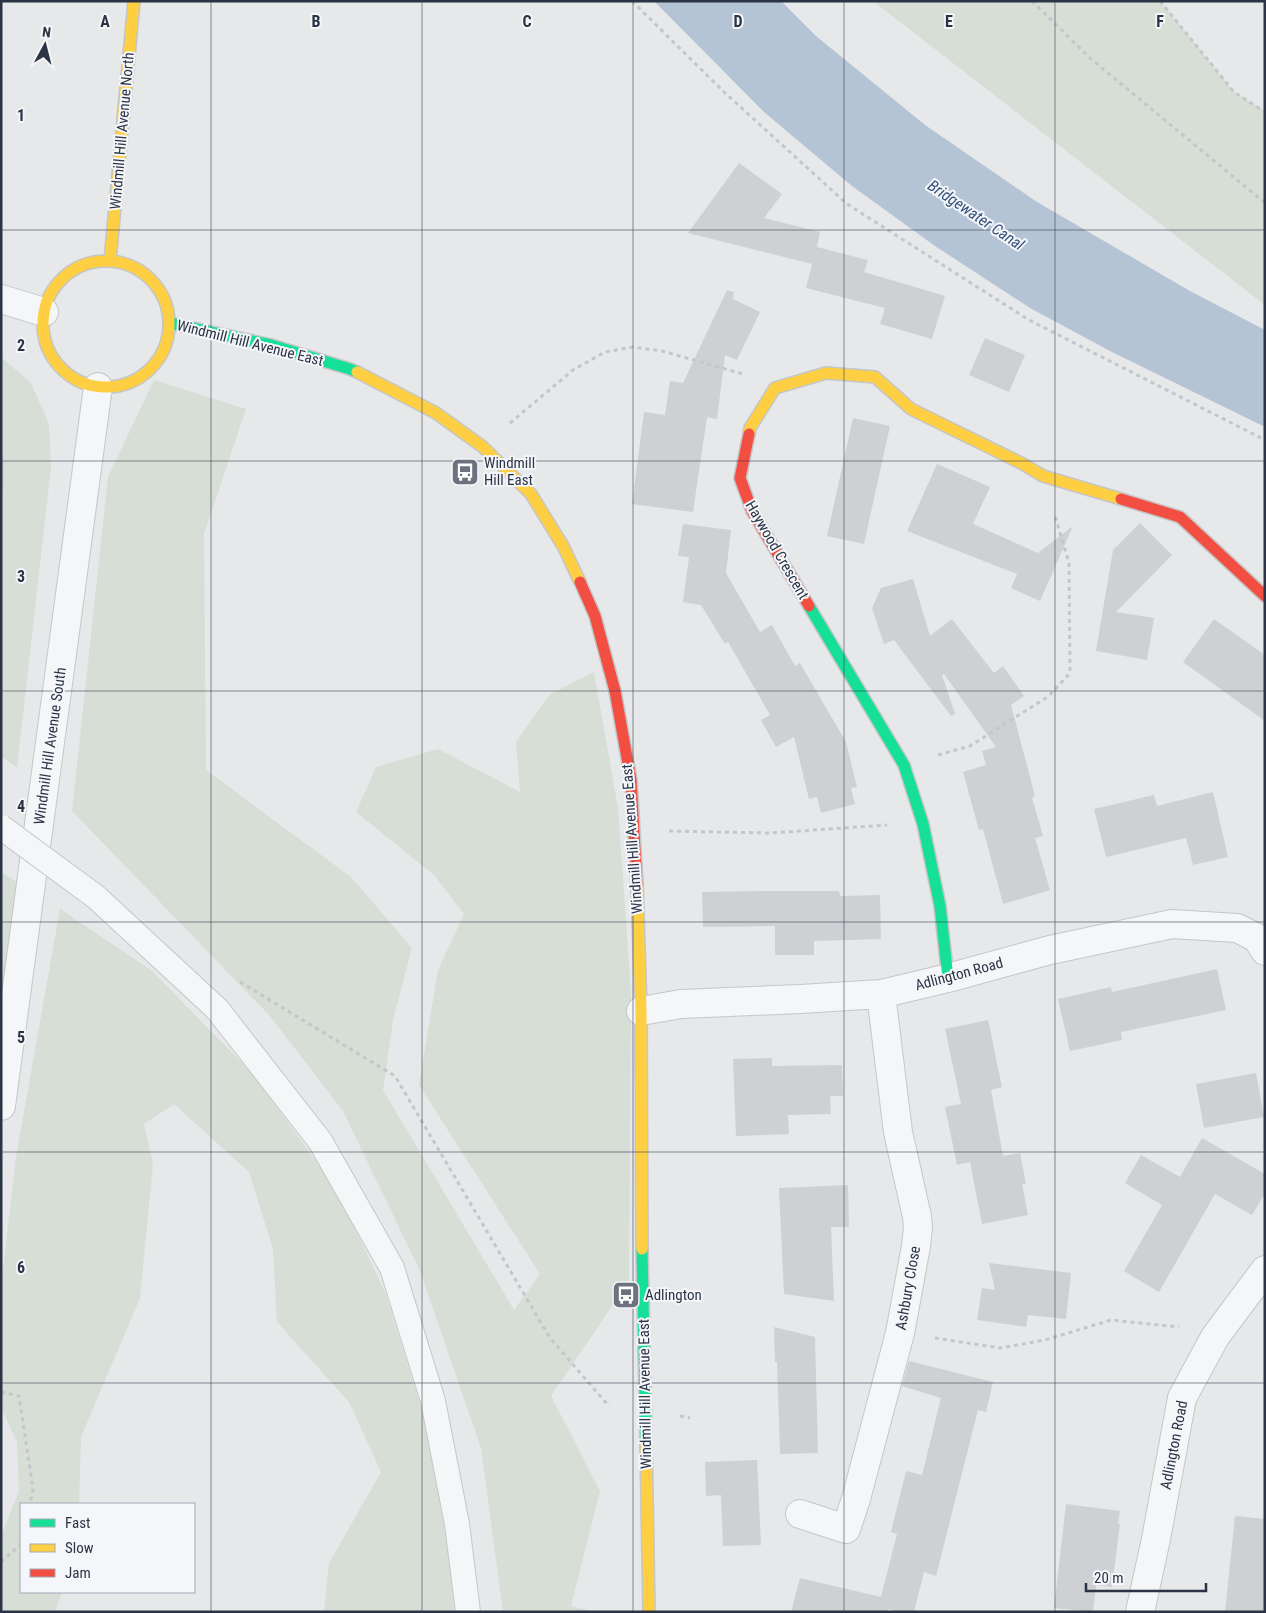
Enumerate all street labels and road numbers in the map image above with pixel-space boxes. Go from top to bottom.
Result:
street label: Windmill Hill Avenue North [106,52,138,210]
street label: Windmill Hill Avenue East [175,316,325,370]
street label: Haywood Crescent [742,498,812,602]
street label: Windmill Hill Avenue South [30,666,70,826]
street label: Windmill Hill Avenue East [618,763,646,915]
street label: Adlington Road [913,954,1005,994]
street label: Ashbury Close [892,1245,924,1331]
street label: Windmill Hill Avenue East [635,1319,655,1469]
street label: Adlington Road [1157,1399,1191,1491]

